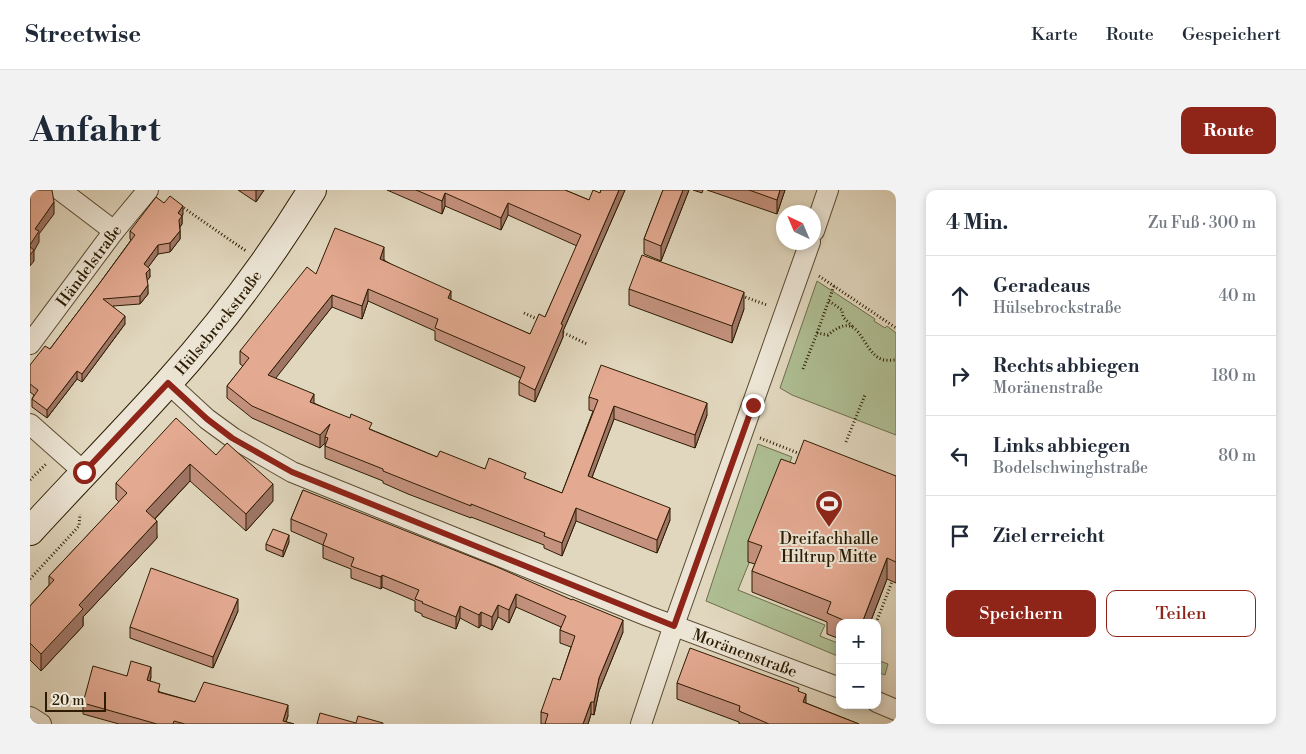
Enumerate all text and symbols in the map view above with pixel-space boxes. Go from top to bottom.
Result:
text: Streetwise [25,20,141,50]
text: Karte [1031,23,1078,46]
text: Route [1106,23,1154,46]
text: Gespeichert [1182,23,1281,46]
button: Route [1181,107,1276,154]
text: Anfahrt [30,109,161,152]
north arrow [776,205,821,250]
text: 4 Min. [946,210,1008,236]
text: Zu Fuß · 300 m [1148,213,1256,233]
street label: Händelstraße [52,221,126,311]
street label: Hülsebrockstraße [171,266,267,379]
text: Geradeaus [993,274,1090,298]
icon: ahead [946,282,974,310]
text: 40 m [1219,286,1256,306]
text: Hülsebrockstraße [993,298,1121,318]
text: Rechts abbiegen [993,354,1139,378]
icon: right [946,362,974,390]
text: 180 m [1212,366,1256,386]
text: Moränenstraße [993,378,1103,398]
route end [742,394,765,417]
text: Links abbiegen [993,434,1130,458]
icon: left [946,442,974,470]
text: 80 m [1218,446,1256,466]
text: Bodelschwinghstraße [993,458,1148,478]
route start [73,461,96,484]
sports icon: Dreifachhalle Hiltrup Mitte [814,489,844,528]
icon: arrive [946,522,974,550]
text: Ziel erreicht [993,524,1104,548]
place label: Dreifachhalle Hiltrup Mitte [779,529,879,567]
button: Speichern [946,590,1096,637]
button: Teilen [1106,590,1256,637]
map controls [836,619,881,709]
button: + [836,619,881,664]
street label: Moränenstraße [690,625,800,682]
button: − [836,664,881,709]
scale bar [45,689,106,712]
text: 20 m [52,692,84,710]

